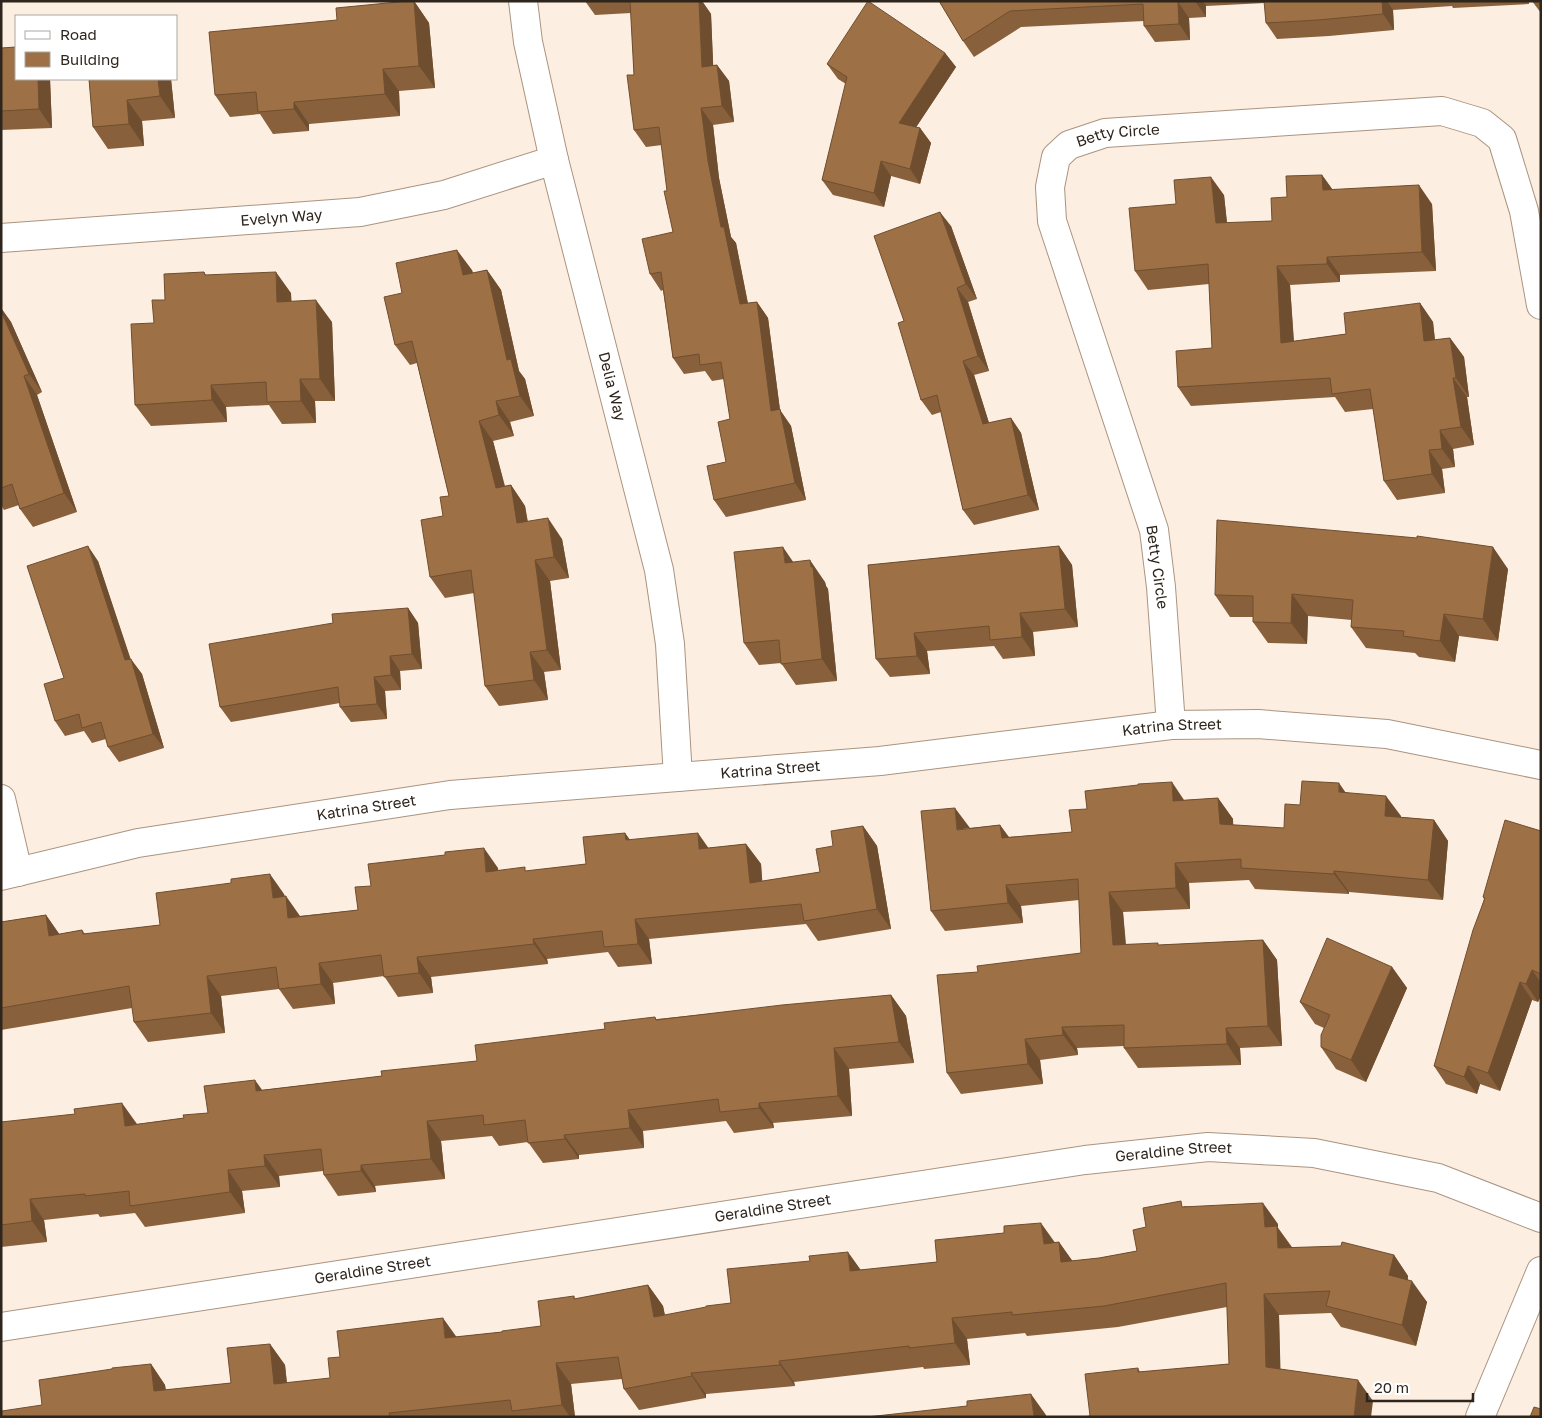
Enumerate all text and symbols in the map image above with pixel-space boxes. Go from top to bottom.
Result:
legend [15,15,178,80]
text: Road [60,25,97,43]
text: Building [60,50,120,68]
street label: Betty Circle [1074,119,1161,150]
street label: Evelyn Way [240,205,323,229]
street label: Delia Way [595,350,631,423]
street label: Betty Circle [1143,524,1173,610]
street label: Katrina Street [1121,714,1222,739]
street label: Katrina Street [720,756,821,782]
street label: Katrina Street [315,790,417,823]
street label: Geraldine Street [1114,1137,1233,1165]
street label: Geraldine Street [713,1189,832,1225]
street label: Geraldine Street [313,1251,432,1287]
scale bar [1367,1370,1473,1402]
text: 20 m [1374,1378,1409,1396]

